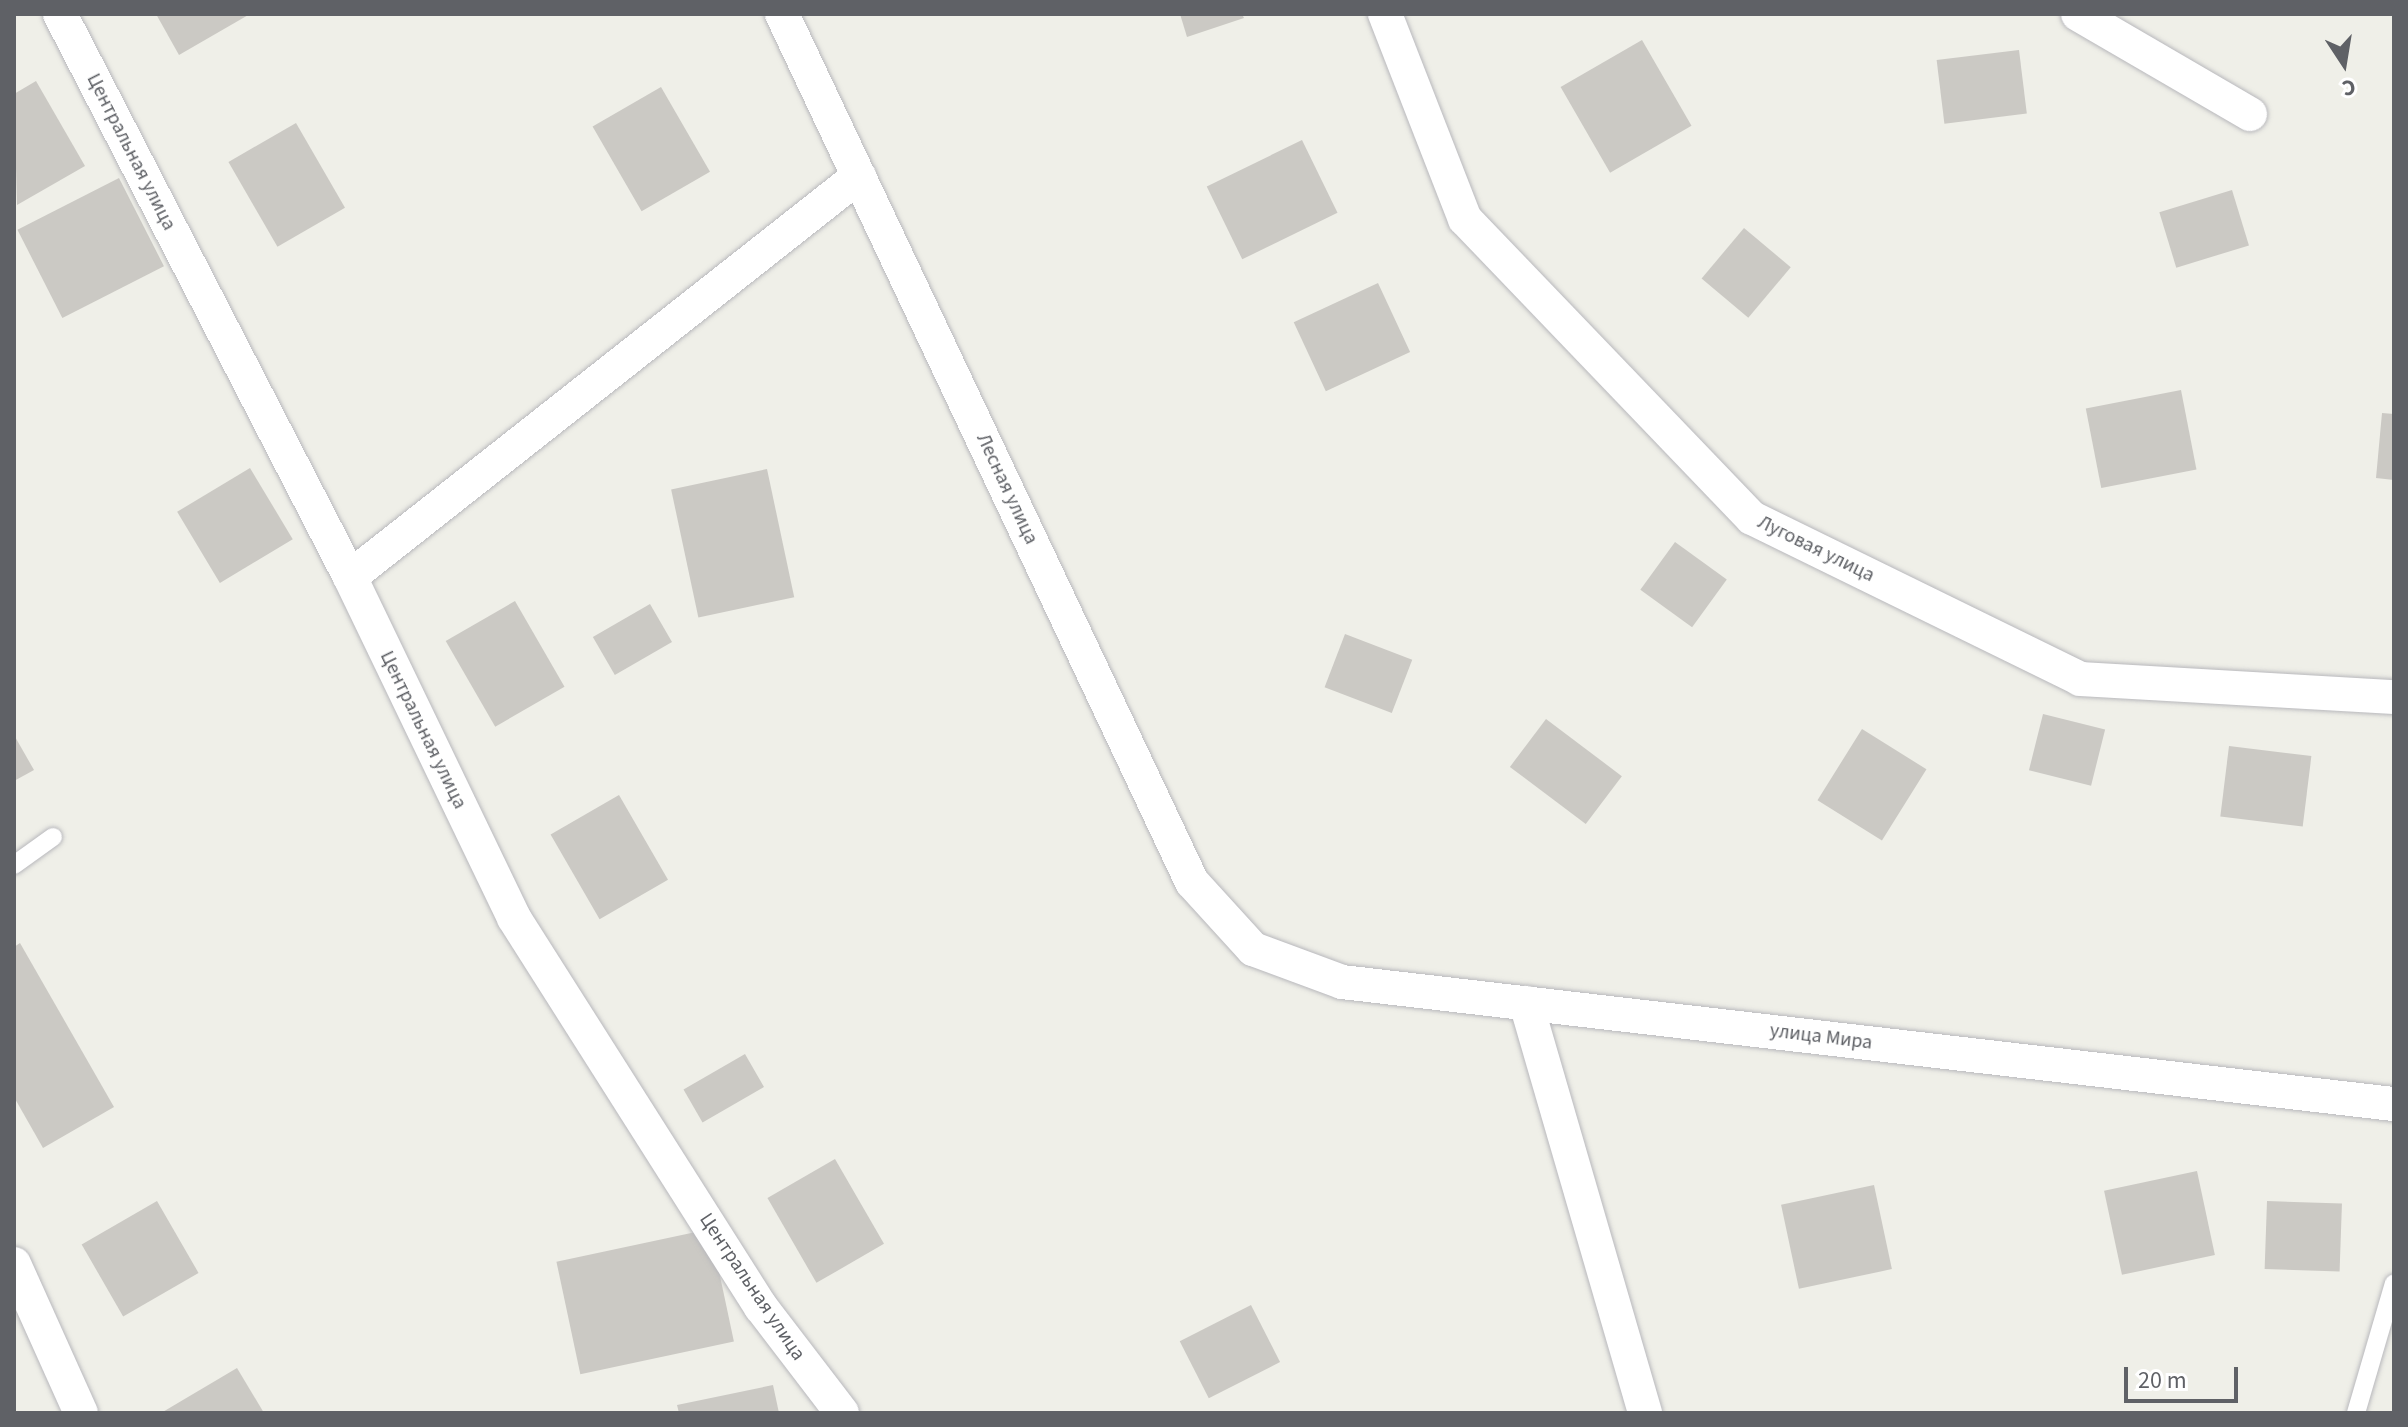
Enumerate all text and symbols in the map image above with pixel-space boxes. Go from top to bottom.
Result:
north arrow [2304,24,2384,104]
street label: Центральная улица [81,70,181,234]
text: С [2339,70,2359,104]
street label: Лесная улица [971,430,1043,548]
street label: Луговая улица [1754,510,1878,588]
street label: Центральная улица [374,647,472,813]
street label: улица Мира [1768,1019,1874,1055]
street label: Центральная улица [694,1209,810,1365]
scale bar [2128,1351,2242,1401]
text: 20 m [2138,1363,2187,1398]

